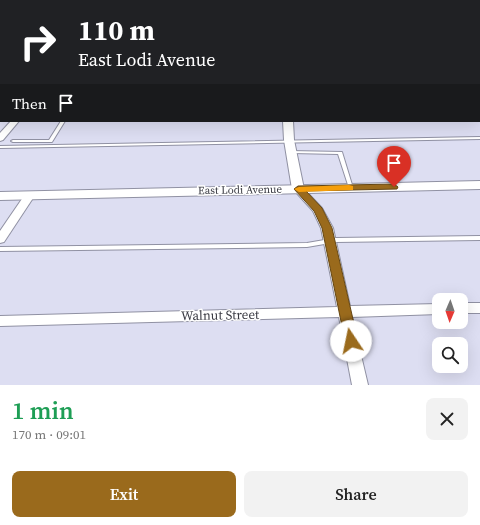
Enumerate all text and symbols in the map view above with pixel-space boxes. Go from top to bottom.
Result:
text: 110 m [78,11,155,49]
icon: right [12,16,64,68]
text: East Lodi Avenue [78,47,215,72]
icon: arrive [55,92,77,114]
text: Then [12,93,47,114]
pin [377,146,411,187]
icon: arrive [383,152,405,174]
street label: East Lodi Avenue [198,182,282,198]
north arrow [432,293,468,329]
map controls [432,293,468,373]
street label: Walnut Street [181,306,260,324]
position arrow [330,320,372,362]
button: search [432,337,468,373]
text: 1 min [12,394,74,427]
button: close [426,398,468,440]
text: 170 m · 09:01 [12,426,86,443]
button: Exit [12,471,236,517]
button: Share [244,471,468,517]

